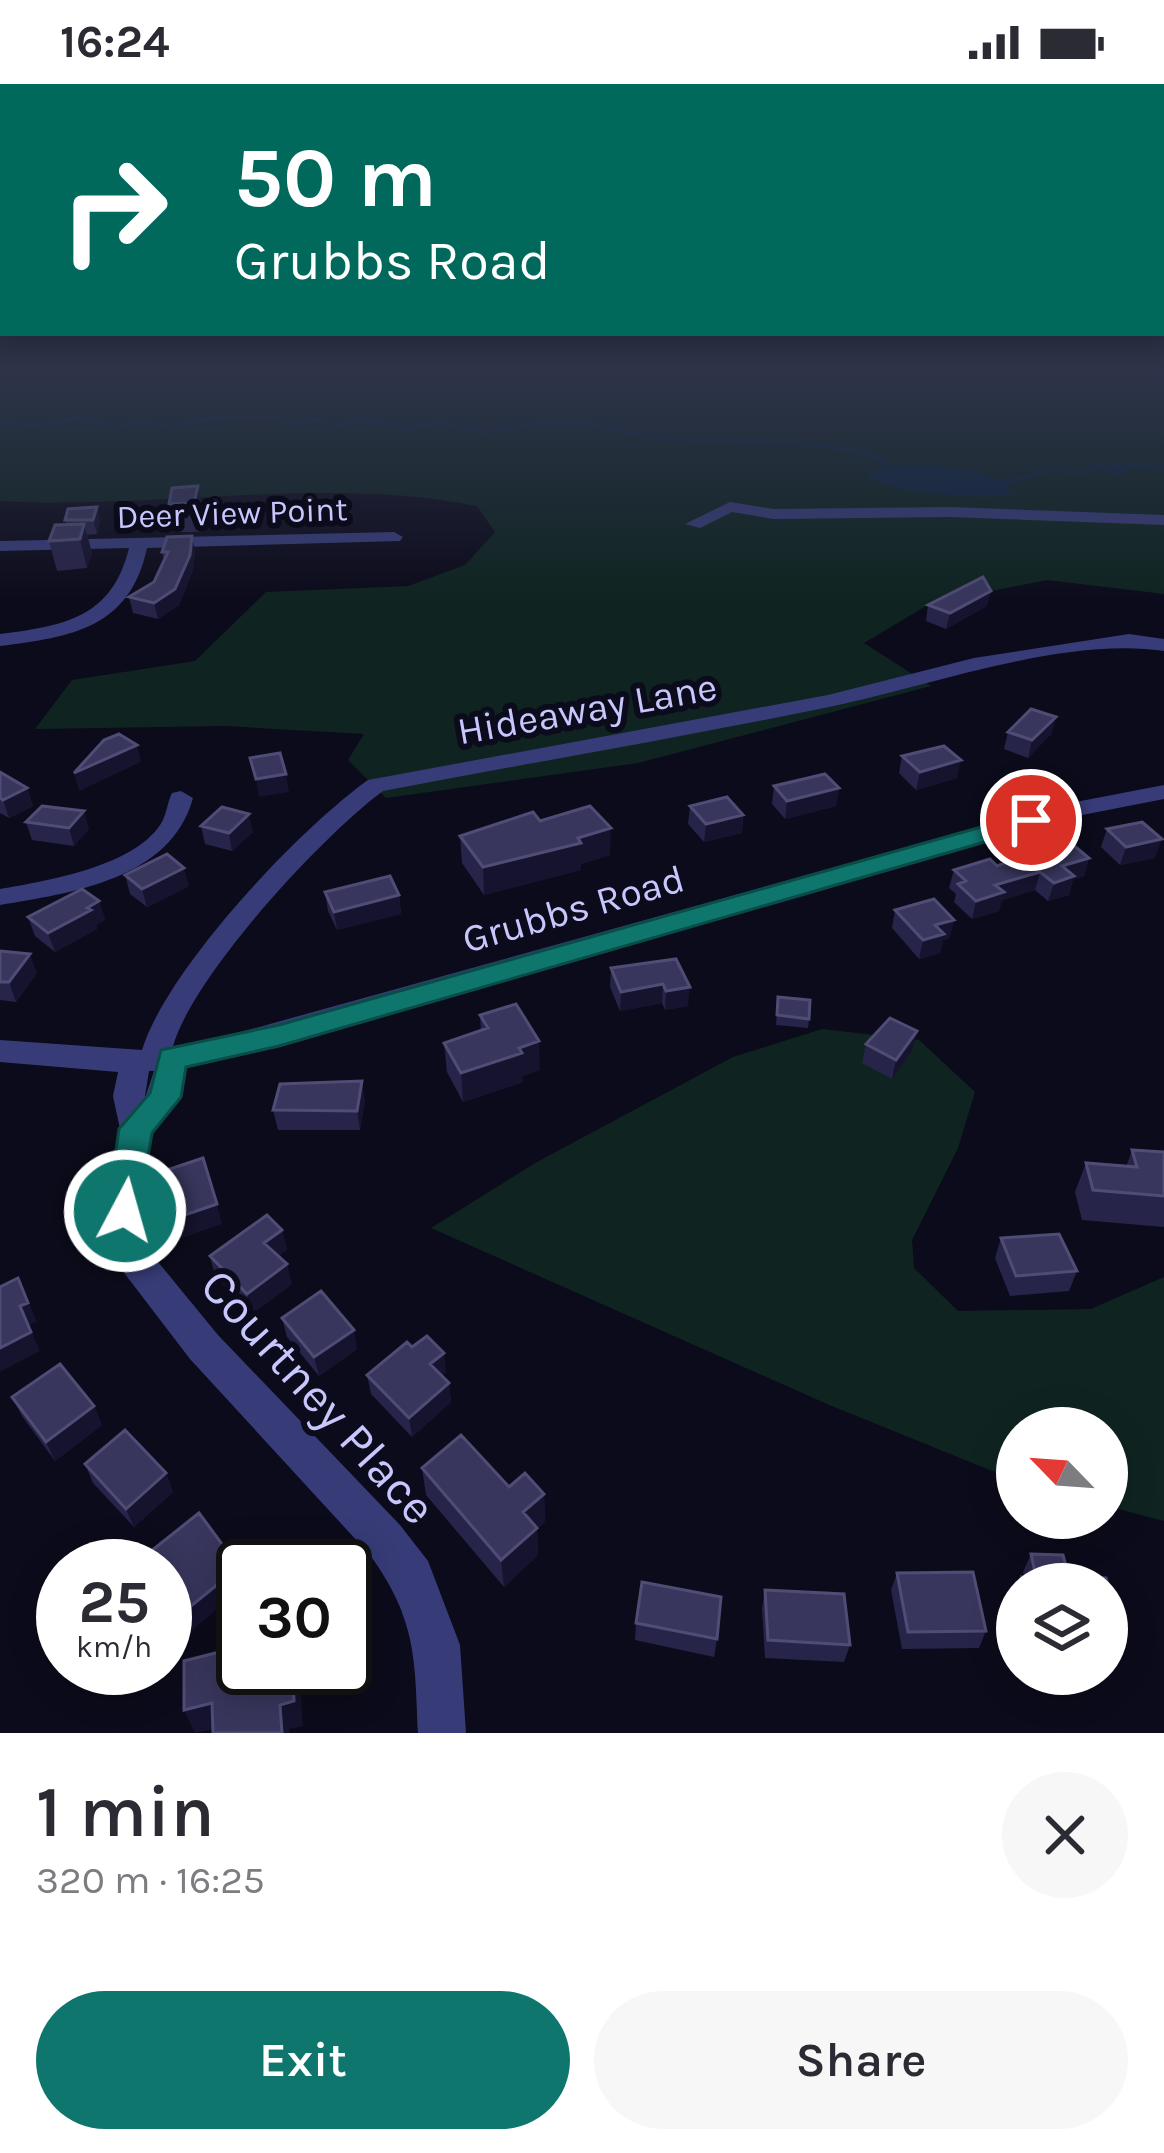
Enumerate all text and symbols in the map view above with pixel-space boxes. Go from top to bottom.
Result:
text: 16:24 [60,16,170,68]
text: 50 m [234,129,437,227]
icon: right [36,132,192,288]
text: Grubbs Road [234,229,551,293]
street label: Deer View Point [116,490,348,536]
street label: Hideaway Lane [454,664,721,754]
pin [980,769,1082,871]
icon: arrive [998,787,1064,853]
street label: Grubbs Road [457,855,689,963]
position arrow [62,1148,188,1274]
street label: Courtney Place [189,1258,447,1536]
north arrow [996,1407,1128,1539]
map controls [996,1407,1128,1695]
speed limit sign: 30 [216,1539,372,1695]
button: layers [996,1563,1128,1695]
text: 25 [78,1567,150,1637]
text: km/h [76,1629,152,1665]
text: 1 min [36,1770,215,1854]
button: close [1002,1772,1128,1898]
text: 320 m · 16:25 [36,1857,265,1903]
button: Exit [36,1991,570,2129]
button: Share [594,1991,1128,2129]

